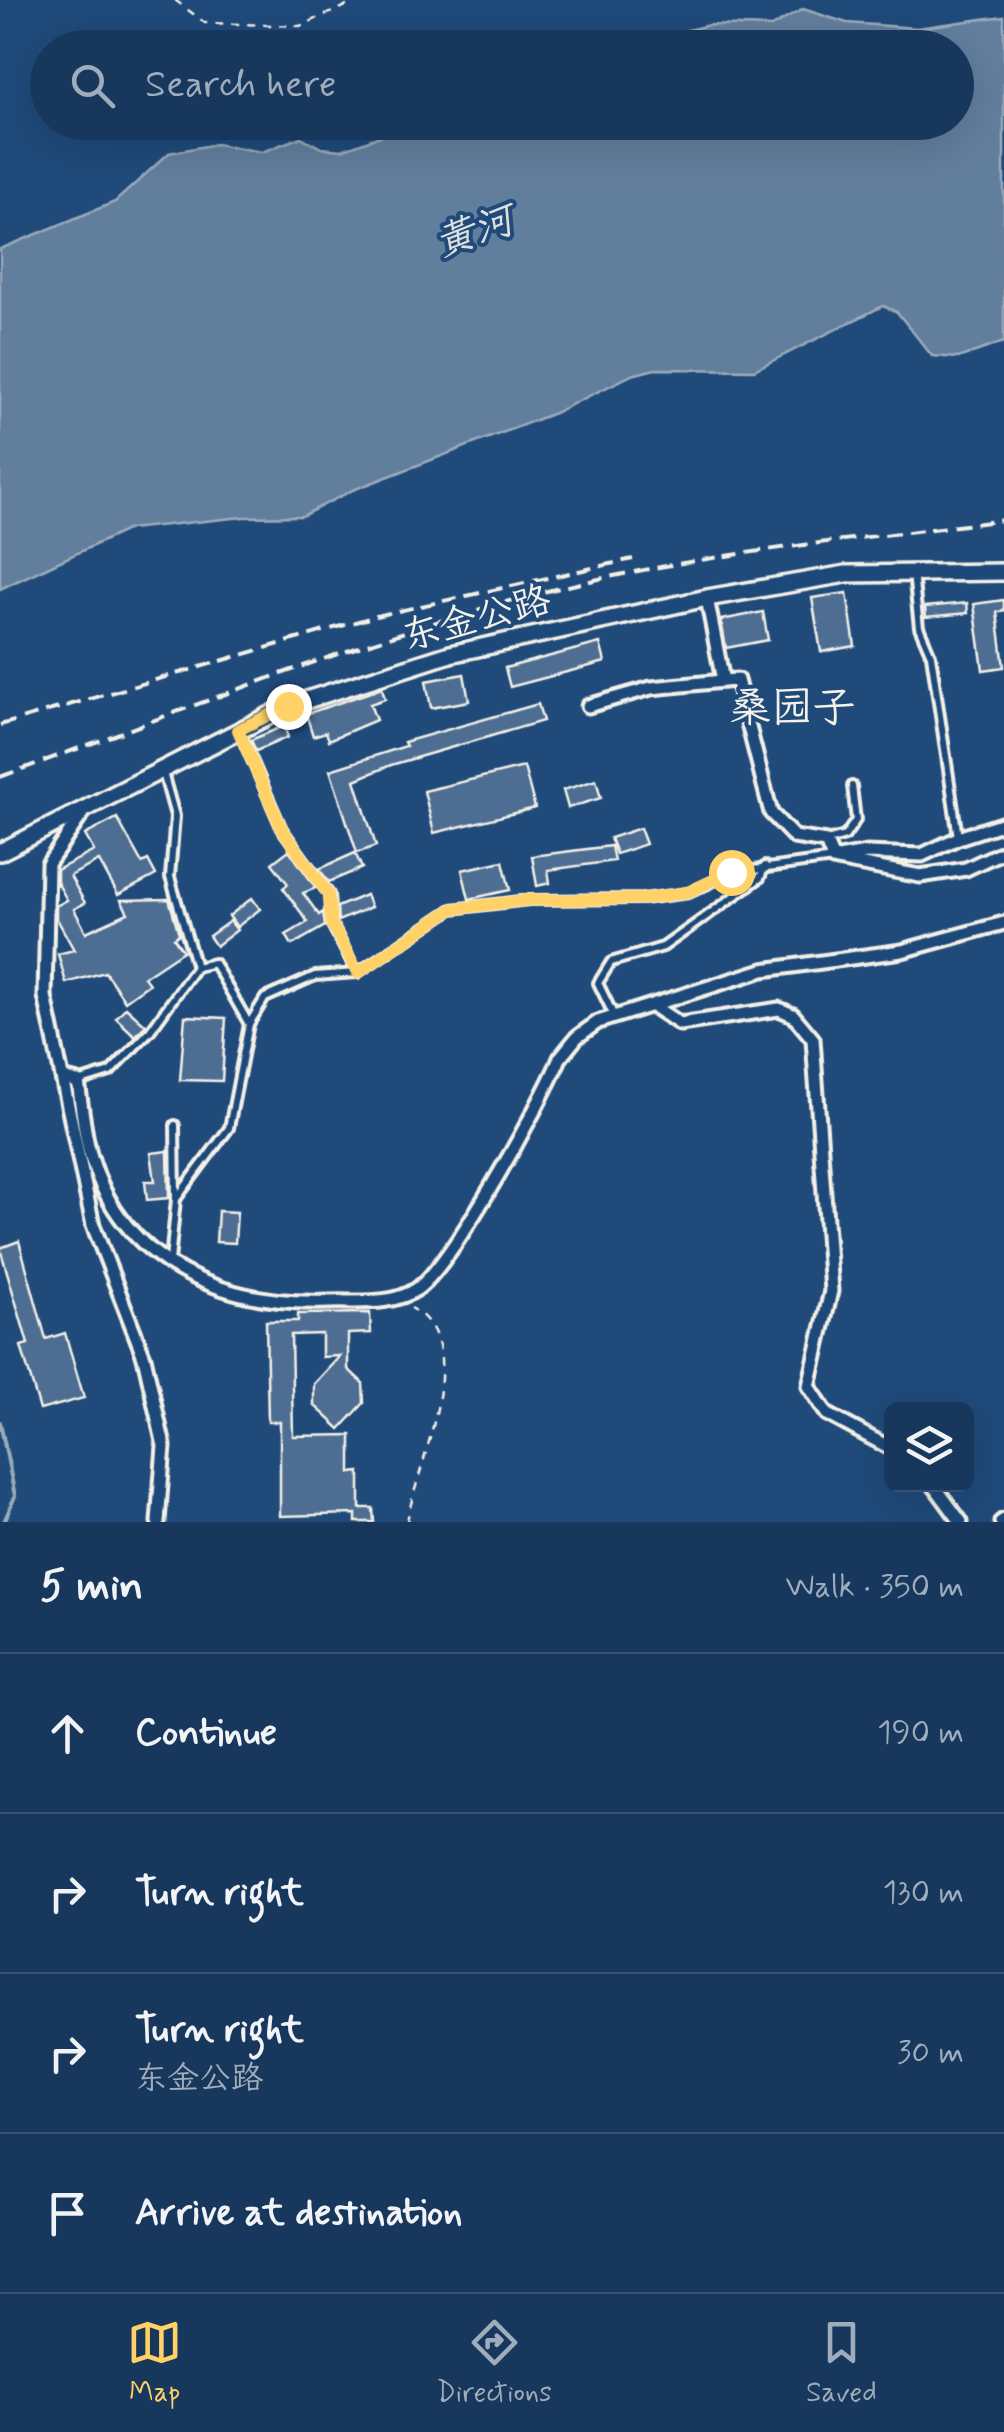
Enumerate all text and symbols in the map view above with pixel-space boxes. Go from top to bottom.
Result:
search box [30,30,974,140]
icon: search [65,58,120,113]
text: Search here [145,61,336,110]
water label: 黄河 [429,193,527,270]
street label: 东金公路 [397,576,556,663]
district label: 桑园子 [729,682,855,737]
route end [266,684,312,730]
route start [709,850,755,896]
map controls [884,1402,974,1492]
button: layers [884,1402,974,1492]
text: 5 min [40,1560,143,1615]
text: Walk · 350 m [785,1566,964,1608]
icon: ahead [40,1706,95,1761]
text: Continue [135,1709,277,1758]
text: 190 m [877,1712,964,1754]
icon: right [40,1866,95,1921]
text: Turn right [135,1869,304,1918]
text: 130 m [883,1872,964,1914]
text: Turn right [135,2006,304,2055]
icon: right [40,2026,95,2081]
text: 30 m [897,2032,964,2074]
text: 东金公路 [135,2058,263,2100]
icon: arrive [40,2186,95,2241]
text: Arrive at destination [135,2189,462,2238]
tab: Map [127,2315,182,2412]
tab: Directions [437,2315,552,2412]
tab: Saved [806,2315,877,2412]

